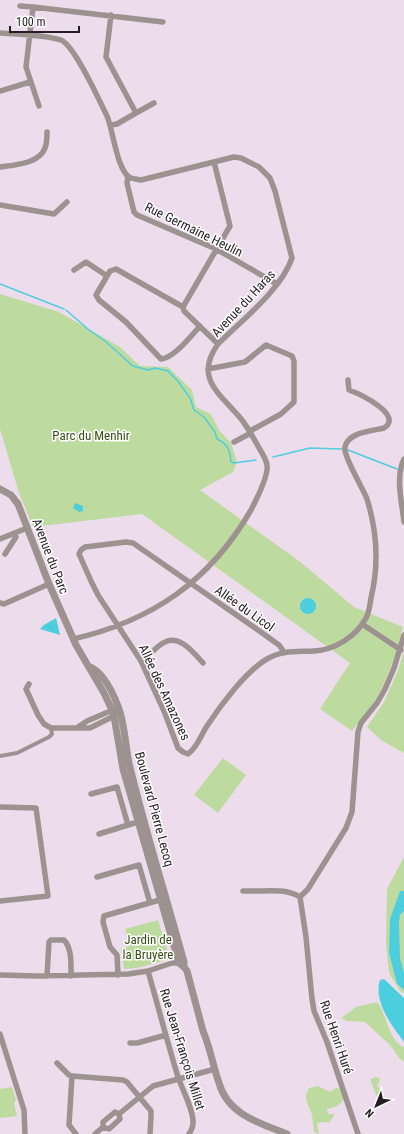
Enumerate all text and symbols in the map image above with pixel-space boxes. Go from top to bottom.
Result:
scale bar [10,8,79,34]
text: 100 m [16,15,46,29]
street label: Rue Germaine Heulin [142,199,245,260]
street label: Avenue du Haras [208,267,278,340]
park label: Parc du Menhir [52,428,130,443]
street label: Avenue du Parc [29,516,72,596]
street label: Allée du Licol [212,582,277,634]
street label: Allée des Amazones [136,642,193,743]
street label: Boulevard Pierre Lecoq [132,750,177,868]
park label: Jardin de la Bruyère [123,932,173,962]
street label: Rue Jean-François Millet [157,987,208,1112]
street label: Rue Henri Huré [317,998,356,1076]
north arrow [356,1086,396,1126]
text: N [362,1106,376,1120]

